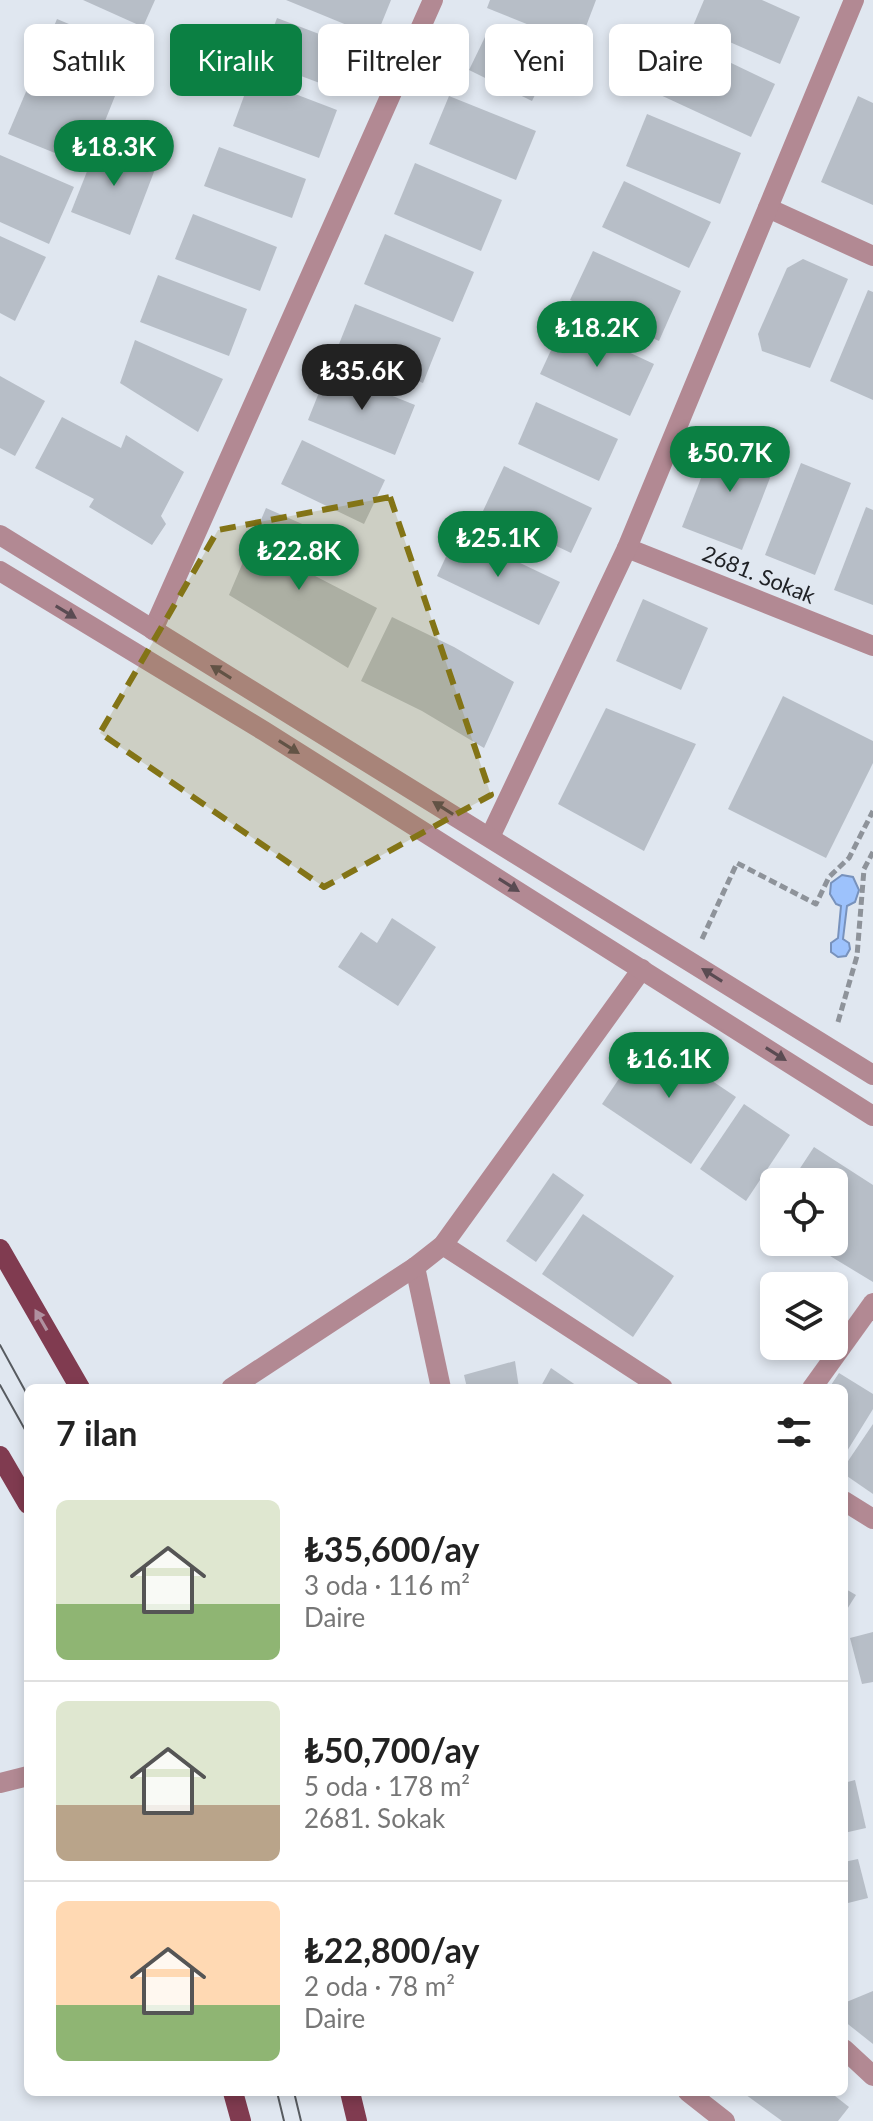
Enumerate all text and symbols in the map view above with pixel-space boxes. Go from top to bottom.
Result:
chip: Satılık [24,24,154,96]
chip: Kiralık [170,24,302,96]
chip: Filtreler [318,24,469,96]
chip: Yeni [485,24,593,96]
chip: Daire [609,24,731,96]
pin: ₺18.3K [49,120,179,188]
text: ₺18.3K [72,130,156,162]
pin: ₺18.2K [532,301,662,369]
text: ₺18.2K [555,311,639,343]
pin: ₺35.6K [297,344,427,412]
text: ₺35.6K [320,354,404,386]
pin: ₺50.7K [665,426,795,494]
text: ₺50.7K [688,436,772,468]
pin: ₺25.1K [433,511,563,579]
text: ₺25.1K [456,521,540,553]
pin: ₺22.8K [234,524,364,592]
text: ₺22.8K [257,534,341,566]
street label: 2681. Sokak [699,539,820,609]
one-way arrow [55,605,77,619]
one-way arrow [211,665,232,680]
one-way arrow [278,739,300,753]
one-way arrow [432,802,454,816]
one-way arrow [498,878,520,892]
one-way arrow [701,968,723,982]
pin: ₺16.1K [604,1032,734,1100]
text: ₺16.1K [627,1042,711,1074]
one-way arrow [765,1046,787,1060]
map controls [760,1168,848,1360]
button: locate [760,1168,848,1256]
button: layers [760,1272,848,1360]
one-way arrow [34,1309,48,1331]
icon: filters [772,1410,816,1454]
text: 7 ilan [56,1412,138,1453]
text: ₺35,600/ay [304,1528,479,1569]
icon: home [120,1532,216,1628]
text: 3 oda · 116 m² [304,1569,470,1601]
text: Daire [304,1601,365,1633]
text: ₺50,700/ay [304,1729,479,1770]
icon: home [120,1733,216,1829]
text: 5 oda · 178 m² [304,1770,470,1802]
text: 2681. Sokak [304,1802,445,1834]
text: ₺22,800/ay [304,1929,479,1970]
icon: home [120,1933,216,2029]
text: 2 oda · 78 m² [304,1970,455,2002]
text: Daire [304,2002,365,2034]

